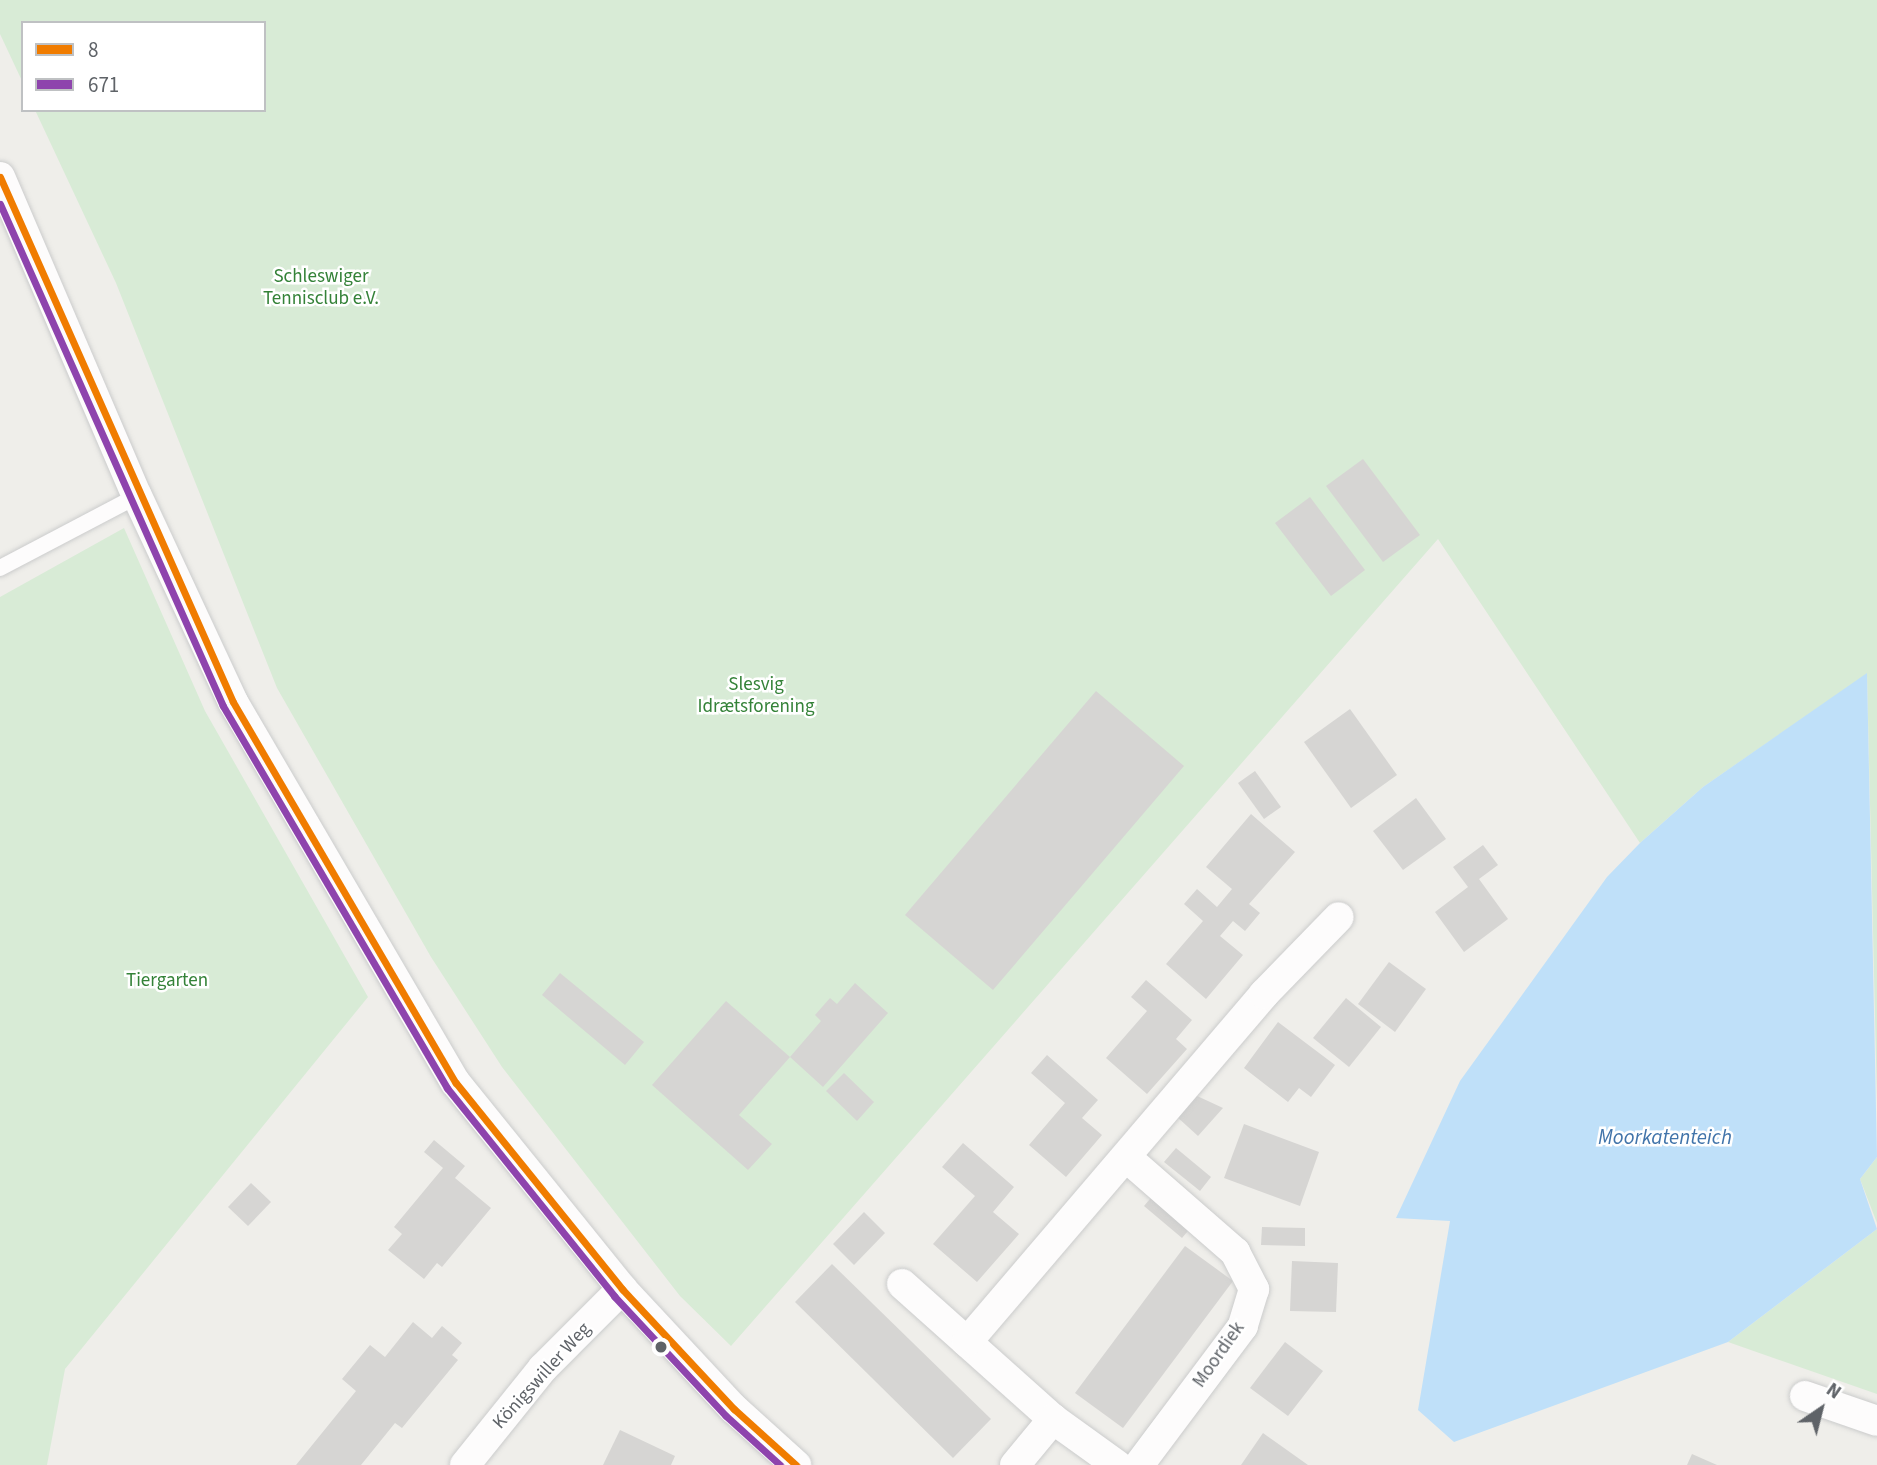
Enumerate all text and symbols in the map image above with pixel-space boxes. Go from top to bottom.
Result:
legend [21,21,266,112]
text: 8 [88,35,98,65]
text: 671 [88,70,119,100]
park label: Schleswiger Tennisclub e.V. [263,266,379,310]
park label: Slesvig Idrætsforening [698,674,814,718]
park label: Tiergarten [126,970,208,992]
water label: Moorkatenteich [1598,1124,1732,1150]
street label: Königswiller Weg [488,1318,596,1434]
street label: Moordiek [1188,1318,1250,1392]
unlabelled marker [654,1340,668,1354]
north arrow [1786,1374,1856,1444]
text: N [1820,1377,1846,1406]

